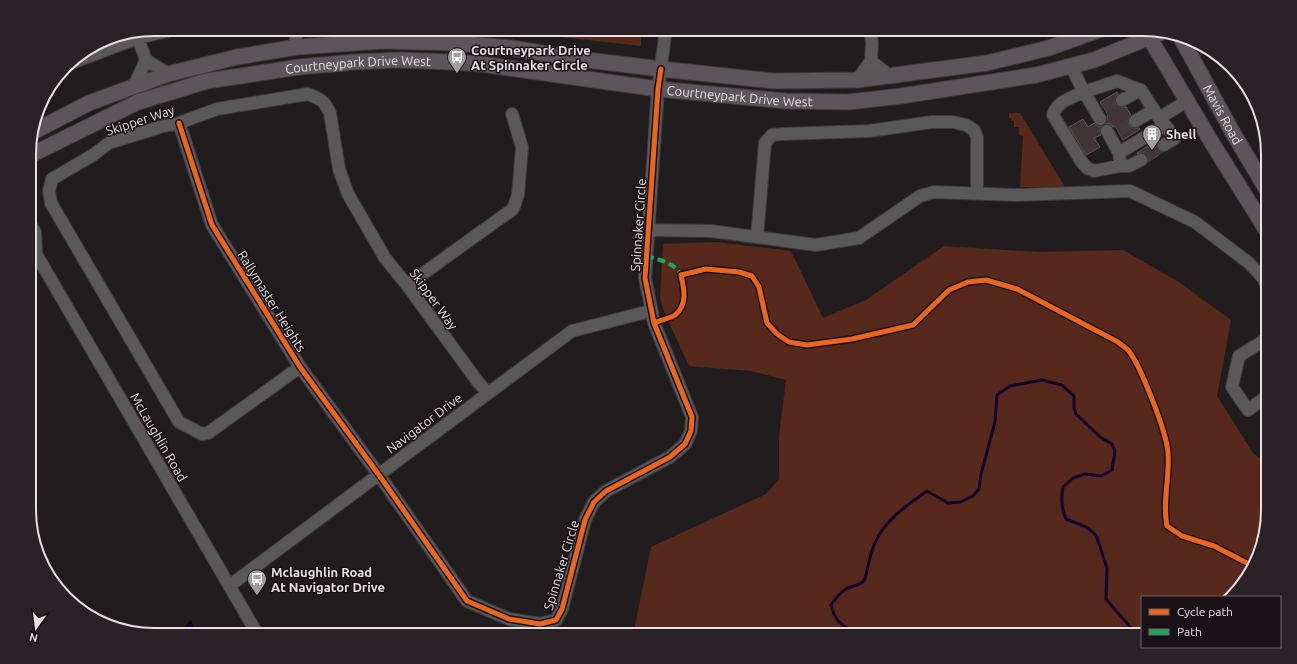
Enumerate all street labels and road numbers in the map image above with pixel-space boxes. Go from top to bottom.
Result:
street label: Courtneypark Drive West [284,53,431,76]
street label: Mavis Road [1201,82,1245,147]
street label: Courtneypark Drive West [666,83,813,108]
street label: Skipper Way [104,102,176,138]
street label: Spinnaker Circle [628,178,648,272]
street label: Rallymaster Heights [235,248,309,354]
street label: Skipper Way [407,266,461,332]
street label: McLaughlin Road [128,390,190,484]
street label: Navigator Drive [383,390,465,456]
street label: Spinnaker Circle [541,518,581,612]

